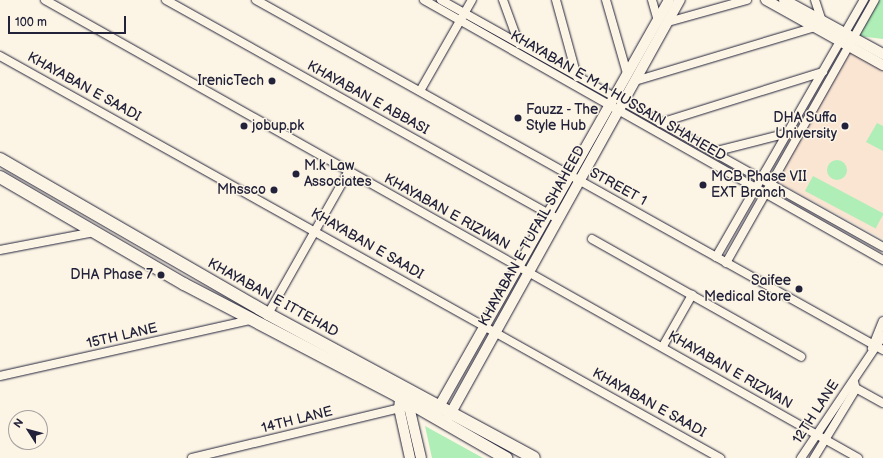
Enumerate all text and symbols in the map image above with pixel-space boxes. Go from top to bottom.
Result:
scale bar [10,8,128,34]
text: 100 m [15,15,47,30]
street label: KHAYABAN E M A HUSSAIN SHAHEED [507,27,729,165]
street label: KHAYABAN E SAADI [24,49,144,125]
street label: KHAYABAN E ABBASI [304,58,432,138]
place label: IrenicTech [198,73,264,89]
marker: IrenicTech [267,76,277,86]
place label: Fauzz - The Style Hub [526,102,600,134]
place label: DHA Suffa University [773,110,837,142]
marker: Fauzz - The Style Hub [513,113,523,123]
place label: jobup.pk [252,118,304,134]
marker: jobup.pk [239,121,249,131]
marker: DHA Suffa University [840,121,850,131]
street label: KHAYABAN E TUFAIL SHAHEED [475,142,589,330]
place label: M.k Law Associates [304,158,372,190]
street label: STREET 1 [587,164,649,210]
marker: M.k Law Associates [291,169,301,179]
place label: MCB Phase VII EXT Branch [711,169,807,202]
street label: KHAYABAN E RIZWAN [381,170,513,254]
marker: MCB Phase VII EXT Branch [698,180,708,190]
place label: Mhssco [217,182,266,198]
marker: Mhssco [269,185,279,195]
street label: KHAYABAN E SAADI [308,205,426,283]
street label: KHAYABAN E ITTEHAD [205,255,341,341]
place label: DHA Phase 7 [70,267,153,283]
marker: DHA Phase 7 [156,270,166,280]
place label: Saifee Medical Store [704,273,791,306]
marker: Saifee Medical Store [794,284,804,294]
street label: 15TH LANE [85,320,159,352]
street label: KHAYABAN E RIZWAN [665,327,795,413]
street label: KHAYABAN E SAADI [589,365,709,441]
street label: 12TH LANE [789,377,843,447]
street label: 14TH LANE [260,403,334,437]
north arrow [8,410,48,450]
text: N [11,416,26,430]

